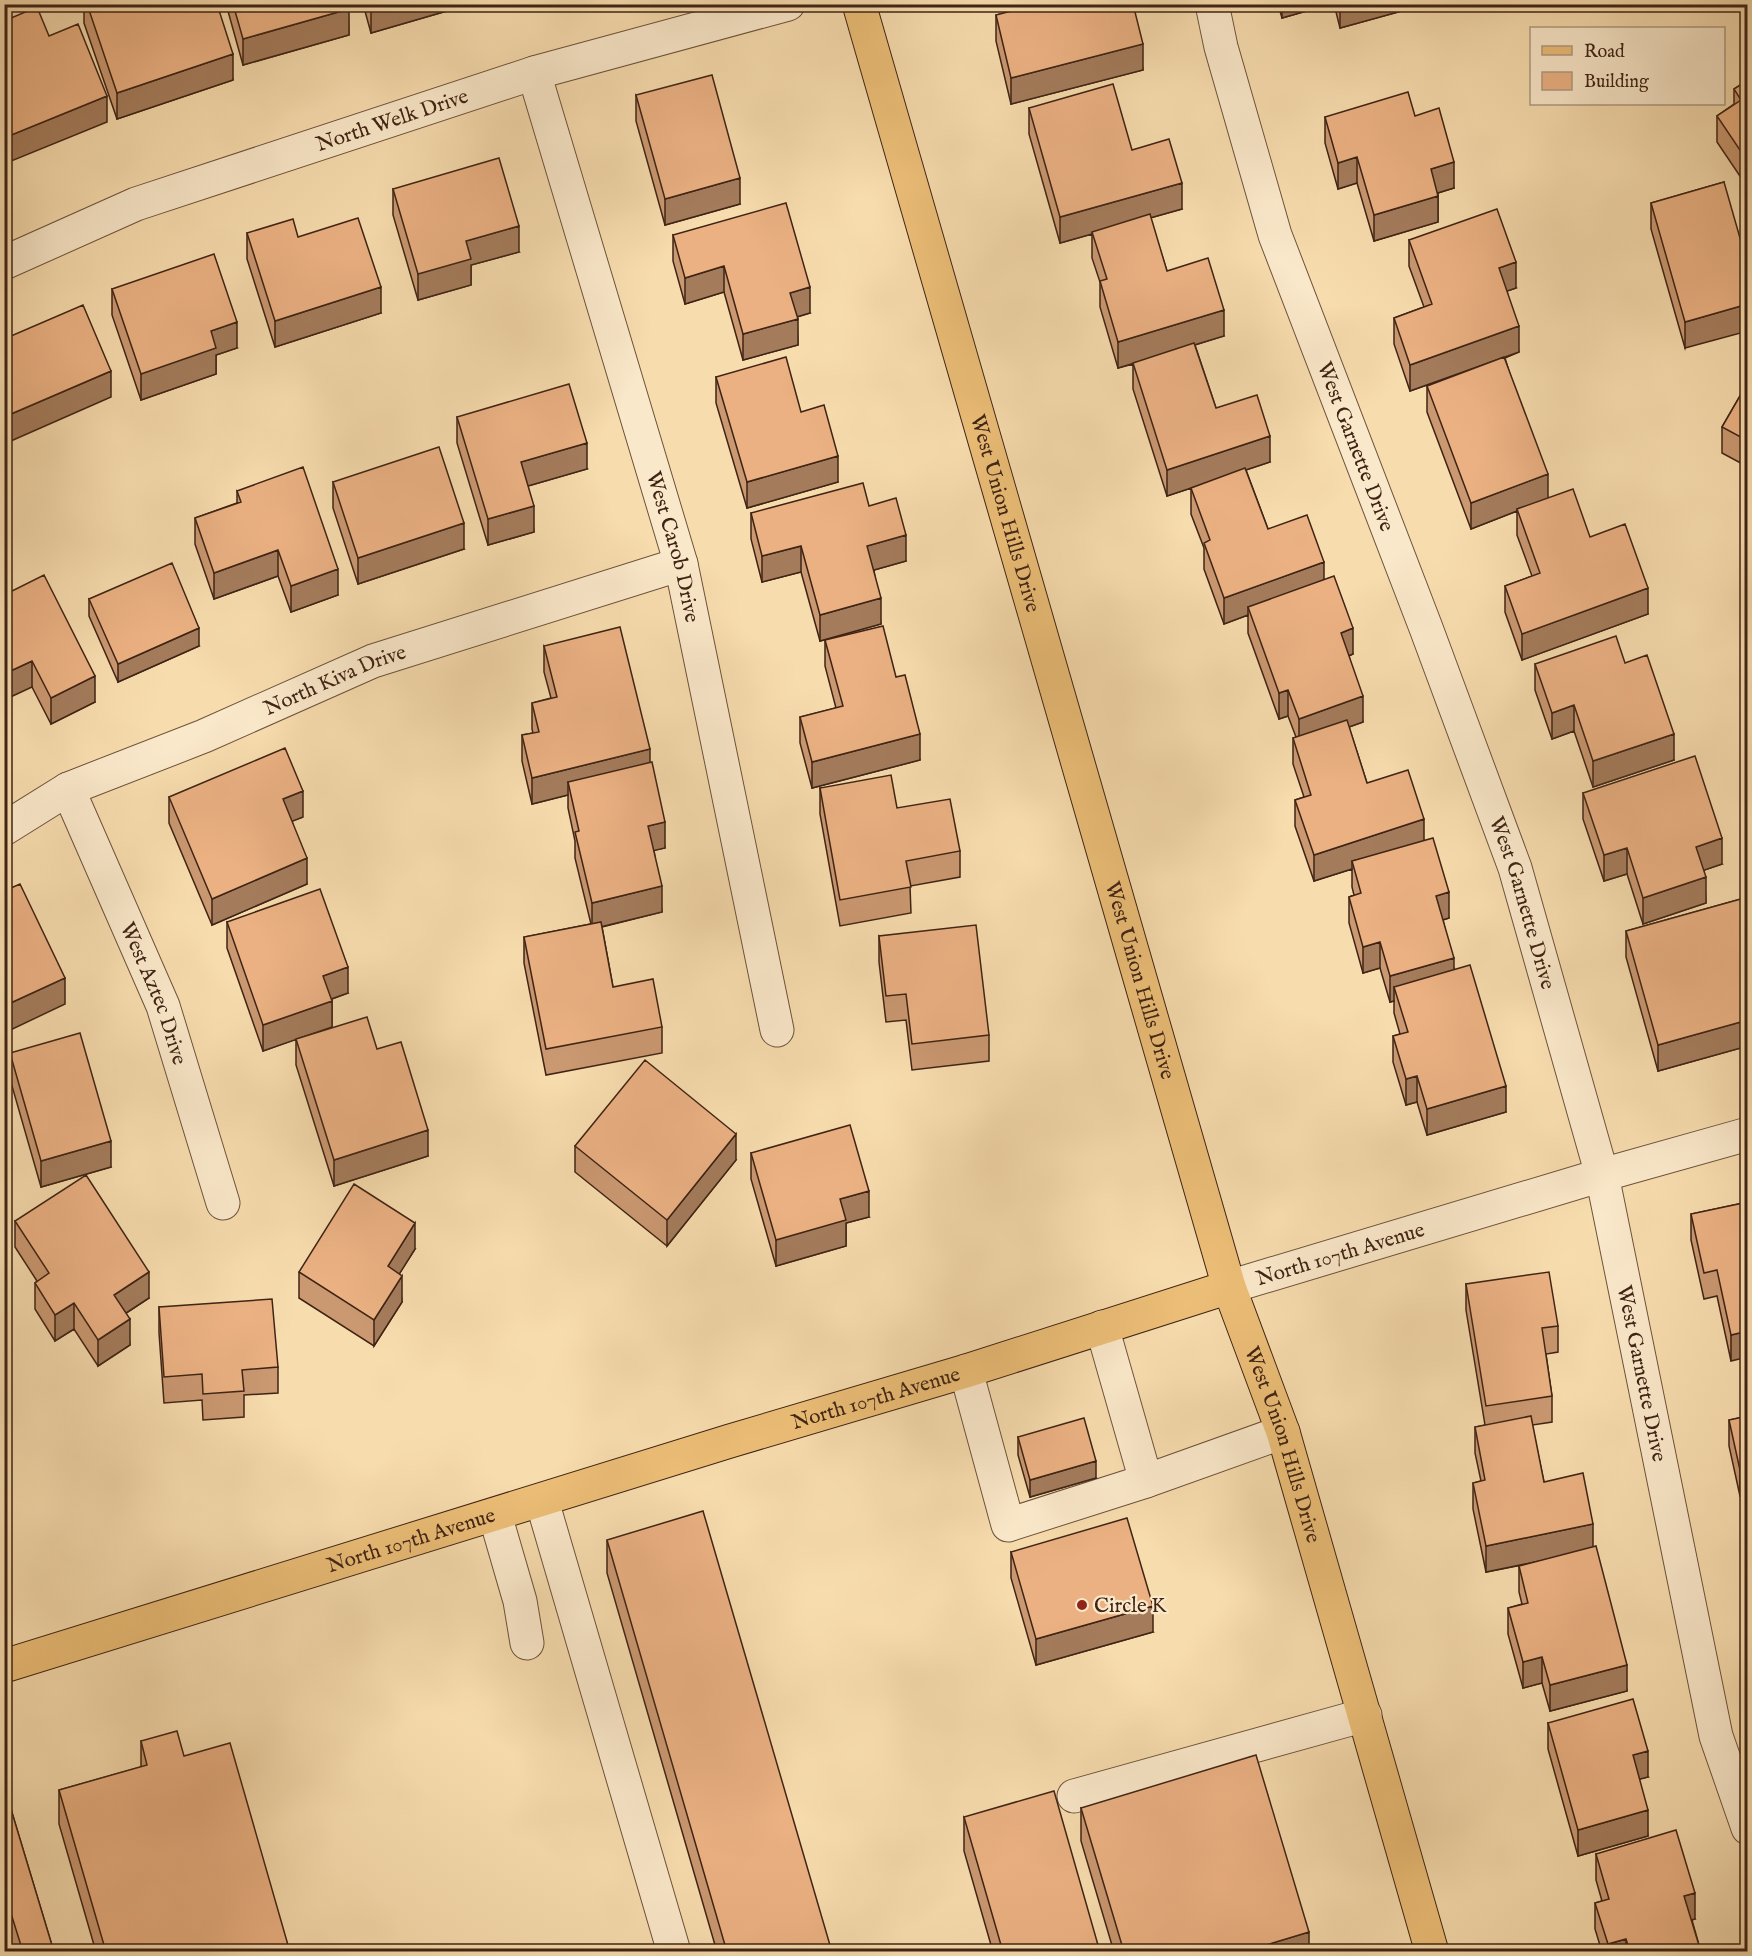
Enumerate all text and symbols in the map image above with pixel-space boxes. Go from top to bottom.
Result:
legend [1530,27,1725,105]
text: Road [1584,41,1625,64]
text: Building [1584,71,1649,94]
street label: North Welk Drive [313,83,472,159]
street label: West Garnette Drive [1310,358,1400,536]
street label: West Union Hills Drive [963,411,1046,616]
street label: West Carob Drive [639,468,705,625]
street label: North Kiva Drive [260,639,410,723]
street label: West Garnette Drive [1482,813,1561,993]
street label: West Union Hills Drive [1098,878,1181,1083]
street label: West Aztec Drive [113,918,192,1069]
street label: North 107th Avenue [1253,1217,1428,1293]
street label: West Garnette Drive [1610,1283,1672,1465]
street label: West Union Hills Drive [1237,1343,1326,1547]
street label: North 107th Avenue [789,1361,964,1437]
street label: North 107th Avenue [324,1502,499,1580]
place label: Circle K [1094,1593,1167,1620]
marker: Circle K [1075,1598,1089,1612]

